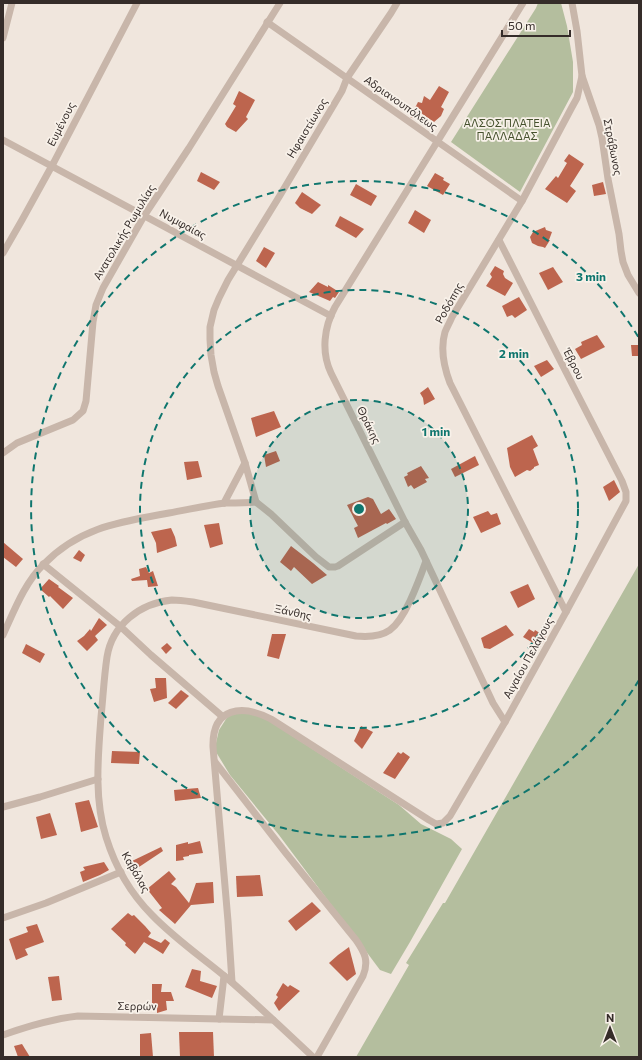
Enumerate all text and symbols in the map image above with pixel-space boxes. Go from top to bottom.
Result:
scale bar [502,12,570,38]
text: 50 m [508,18,536,32]
street label: Αδριανουπόλεως [362,72,441,133]
street label: Ηφαιστίωνος [284,95,330,160]
street label: Ευμένους [44,99,77,148]
park label: ΑΛΣΟΣ ΠΛΑΤΕΙΑ ΠΑΛΛΑΔΑΣ [464,116,551,142]
street label: Στράβωνος [602,117,625,176]
street label: Ανατολικής Ρωμυλίας [90,182,157,282]
street label: Νυμφαίας [158,206,209,241]
text: 3 min [576,269,606,283]
street label: Ροδόπης [432,280,465,326]
street label: Έβρου [561,345,588,381]
text: 2 min [499,346,529,360]
street label: Θράκης [355,404,384,446]
text: 1 min [422,424,450,438]
centre of rings [352,502,366,516]
street label: Ξάνθης [273,601,313,622]
street label: Αιγαίου Πελάγους [500,615,555,701]
street label: Καβάλας [120,849,153,894]
street label: Σερρών [117,999,157,1012]
north arrow [590,1008,630,1048]
text: N [606,1011,614,1024]

